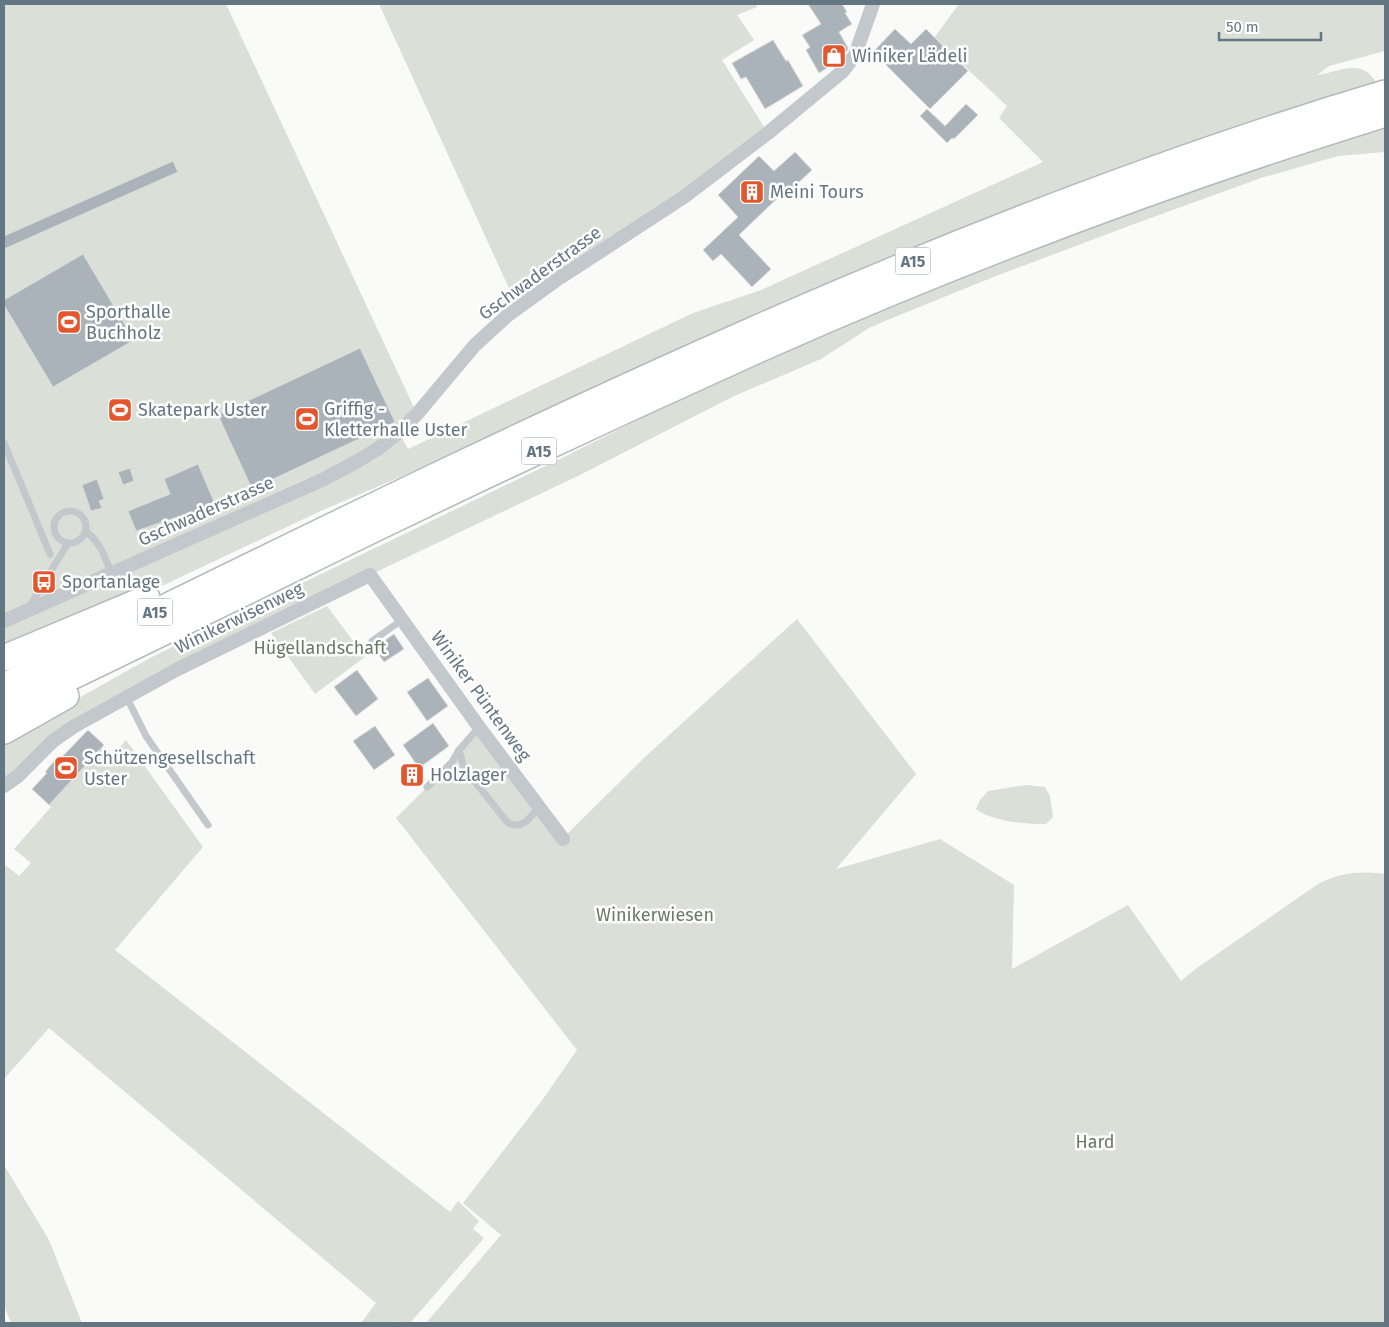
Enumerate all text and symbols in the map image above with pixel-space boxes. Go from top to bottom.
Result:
scale bar [1219,10,1322,42]
text: 50 m [1226,18,1259,36]
shop icon: Winiker Lädeli [821,43,847,69]
place label: Winiker Lädeli [852,45,968,67]
building icon: Meini Tours [739,179,765,205]
place label: Meini Tours [770,181,864,203]
street label: Gschwaderstrasse [475,221,605,325]
road number: A15 [896,248,930,274]
place label: Sporthalle Buchholz [86,301,171,344]
sports icon: Sporthalle Buchholz [56,309,82,335]
sports icon: Skatepark Uster [107,397,133,423]
place label: Griffig - Kletterhalle Uster [324,398,468,441]
place label: Skatepark Uster [138,399,267,421]
sports icon: Griffig - Kletterhalle Uster [294,406,320,432]
road number: A15 [522,438,556,464]
street label: Gschwaderstrasse [135,471,277,551]
bus stop icon: Sportanlage [31,569,57,595]
place label: Sportanlage [62,571,160,593]
street label: Winikerwisenweg [171,577,307,659]
road number: A15 [138,598,172,626]
street label: Winiker Püntenweg [426,627,536,766]
park label: Hügellandschaft [253,637,387,659]
place label: Schützengesellschaft Uster [84,747,256,790]
sports icon: Schützengesellschaft Uster [53,755,79,781]
building icon: Holzlager [399,762,425,788]
place label: Holzlager [430,764,507,786]
park label: Winikerwiesen [596,904,714,926]
park label: Hard [1075,1131,1115,1153]

